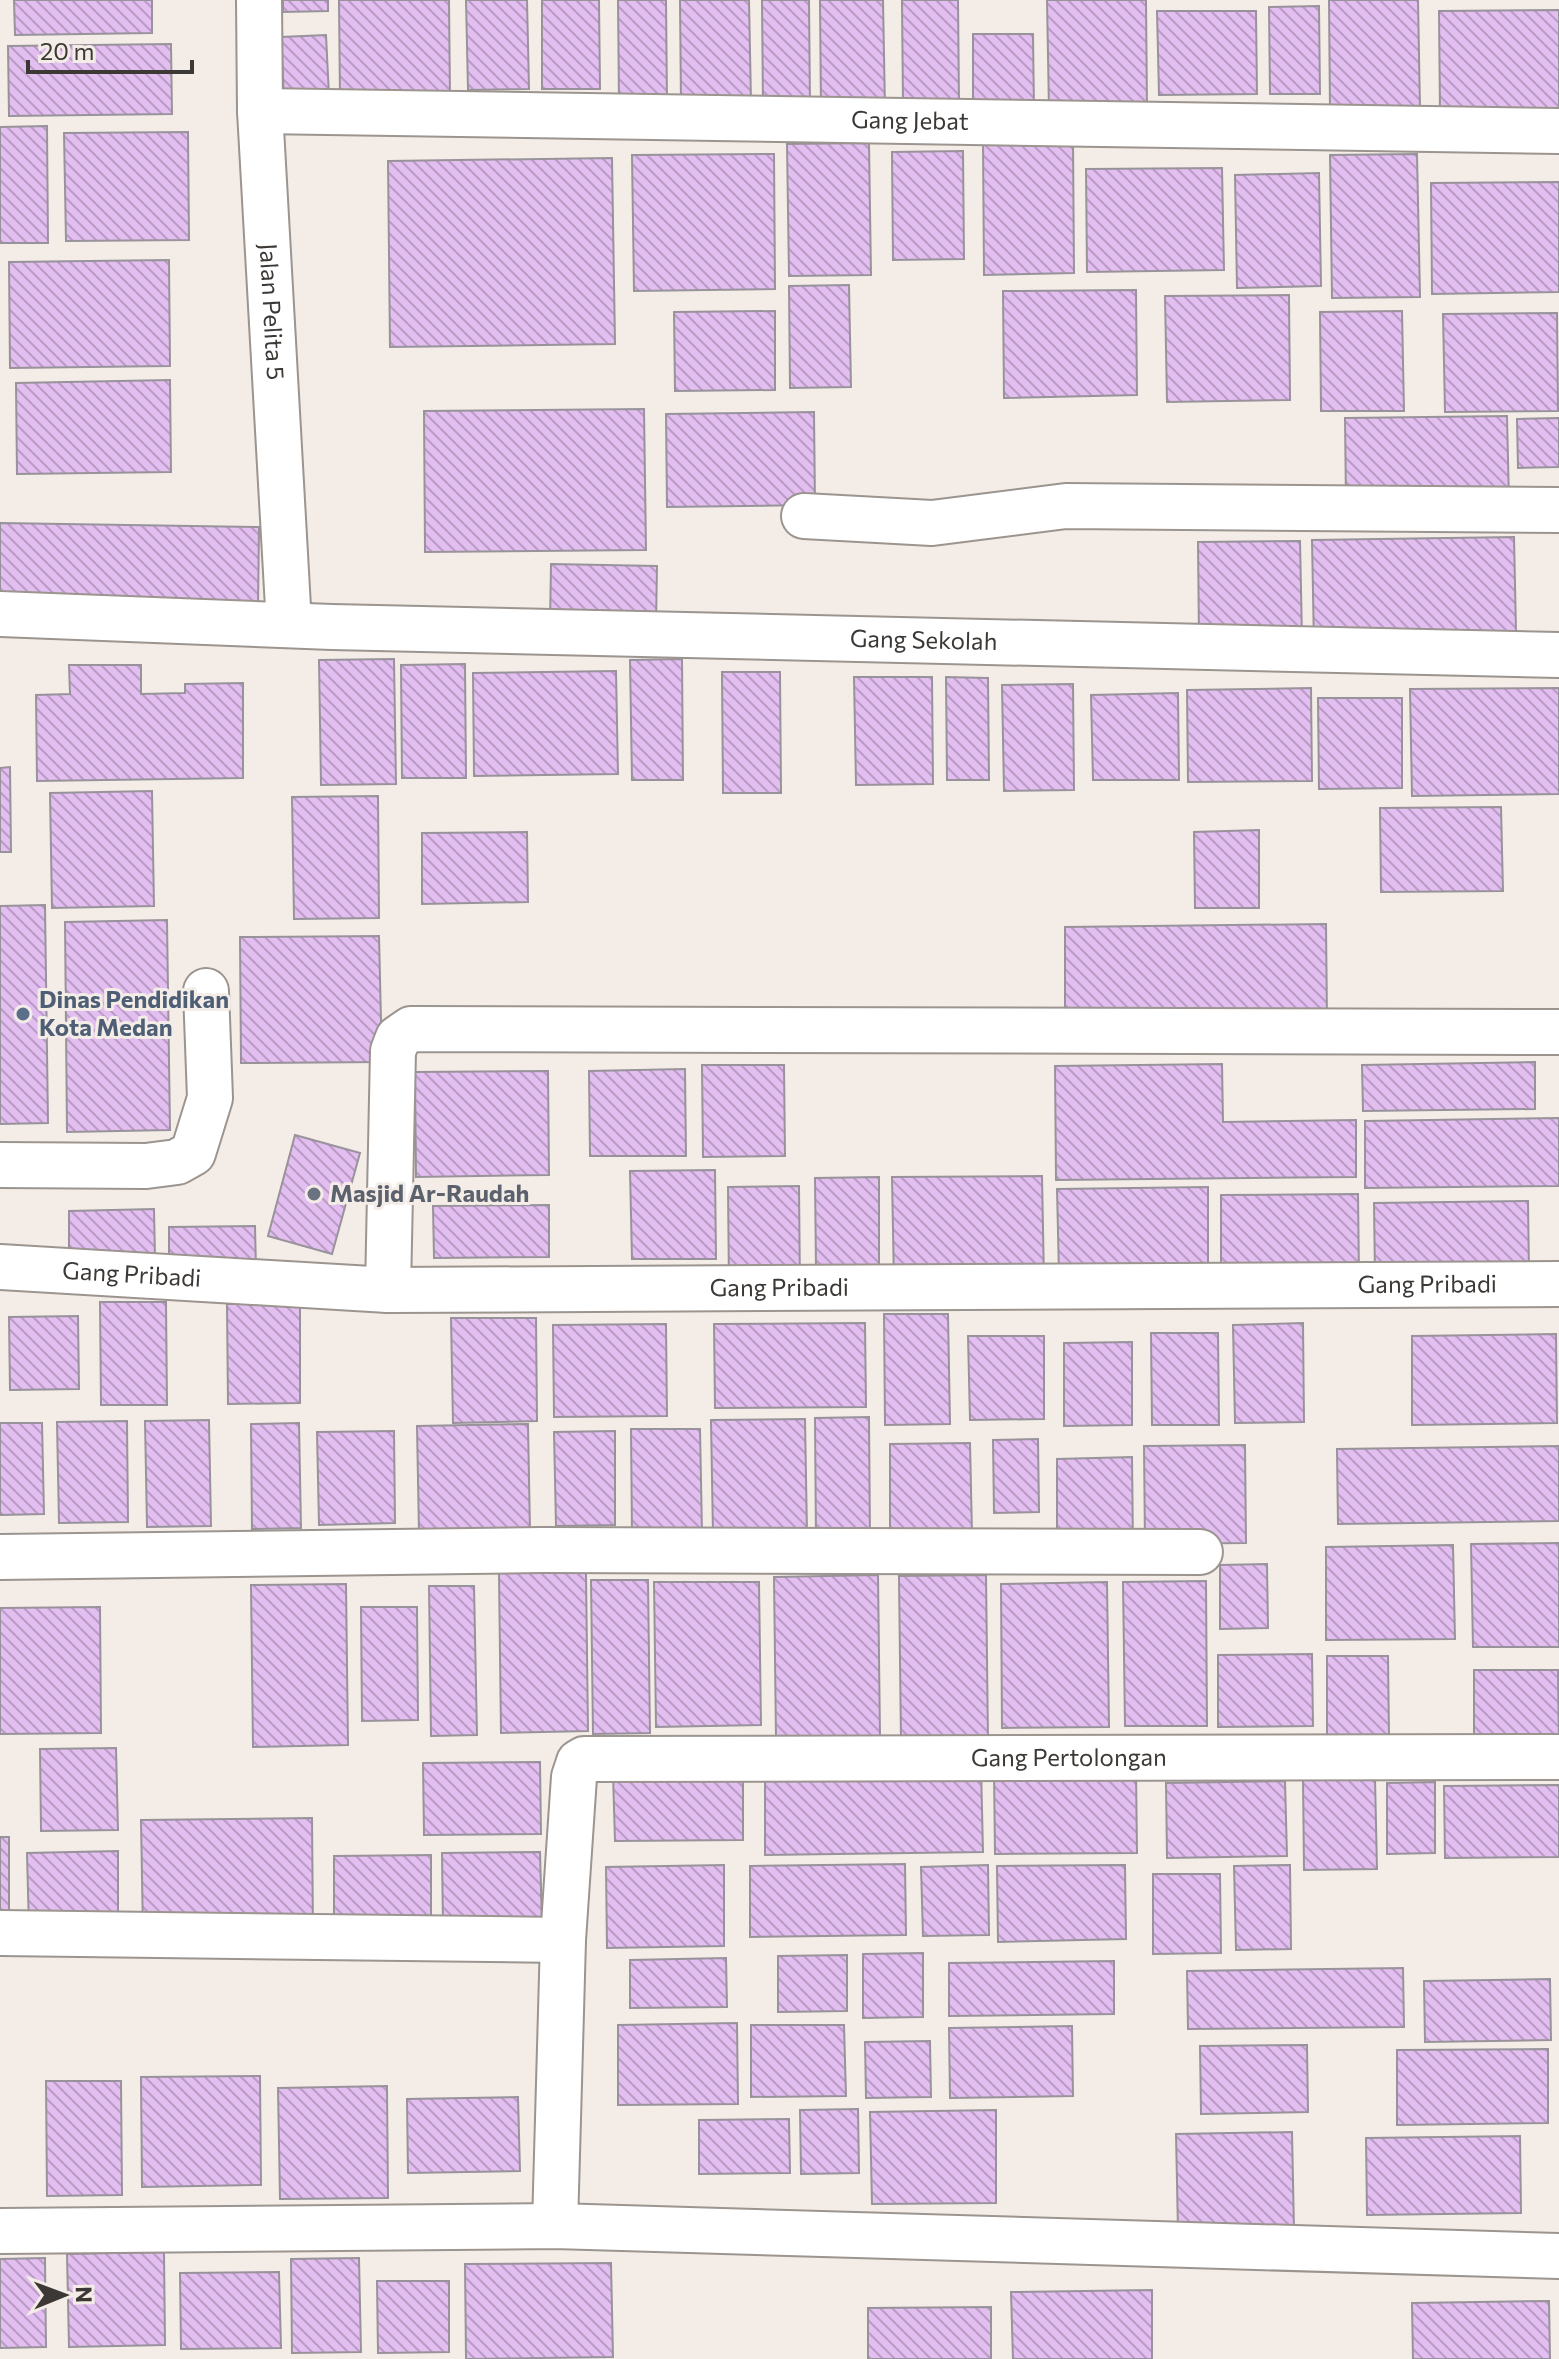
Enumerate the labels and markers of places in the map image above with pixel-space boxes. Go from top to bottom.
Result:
place label: Dinas Pendidikan Kota Medan [39,984,229,1041]
marker: Dinas Pendidikan Kota Medan [14,1005,32,1023]
place label: Masjid Ar-Raudah [330,1178,529,1207]
marker: Masjid Ar-Raudah [305,1185,323,1203]

